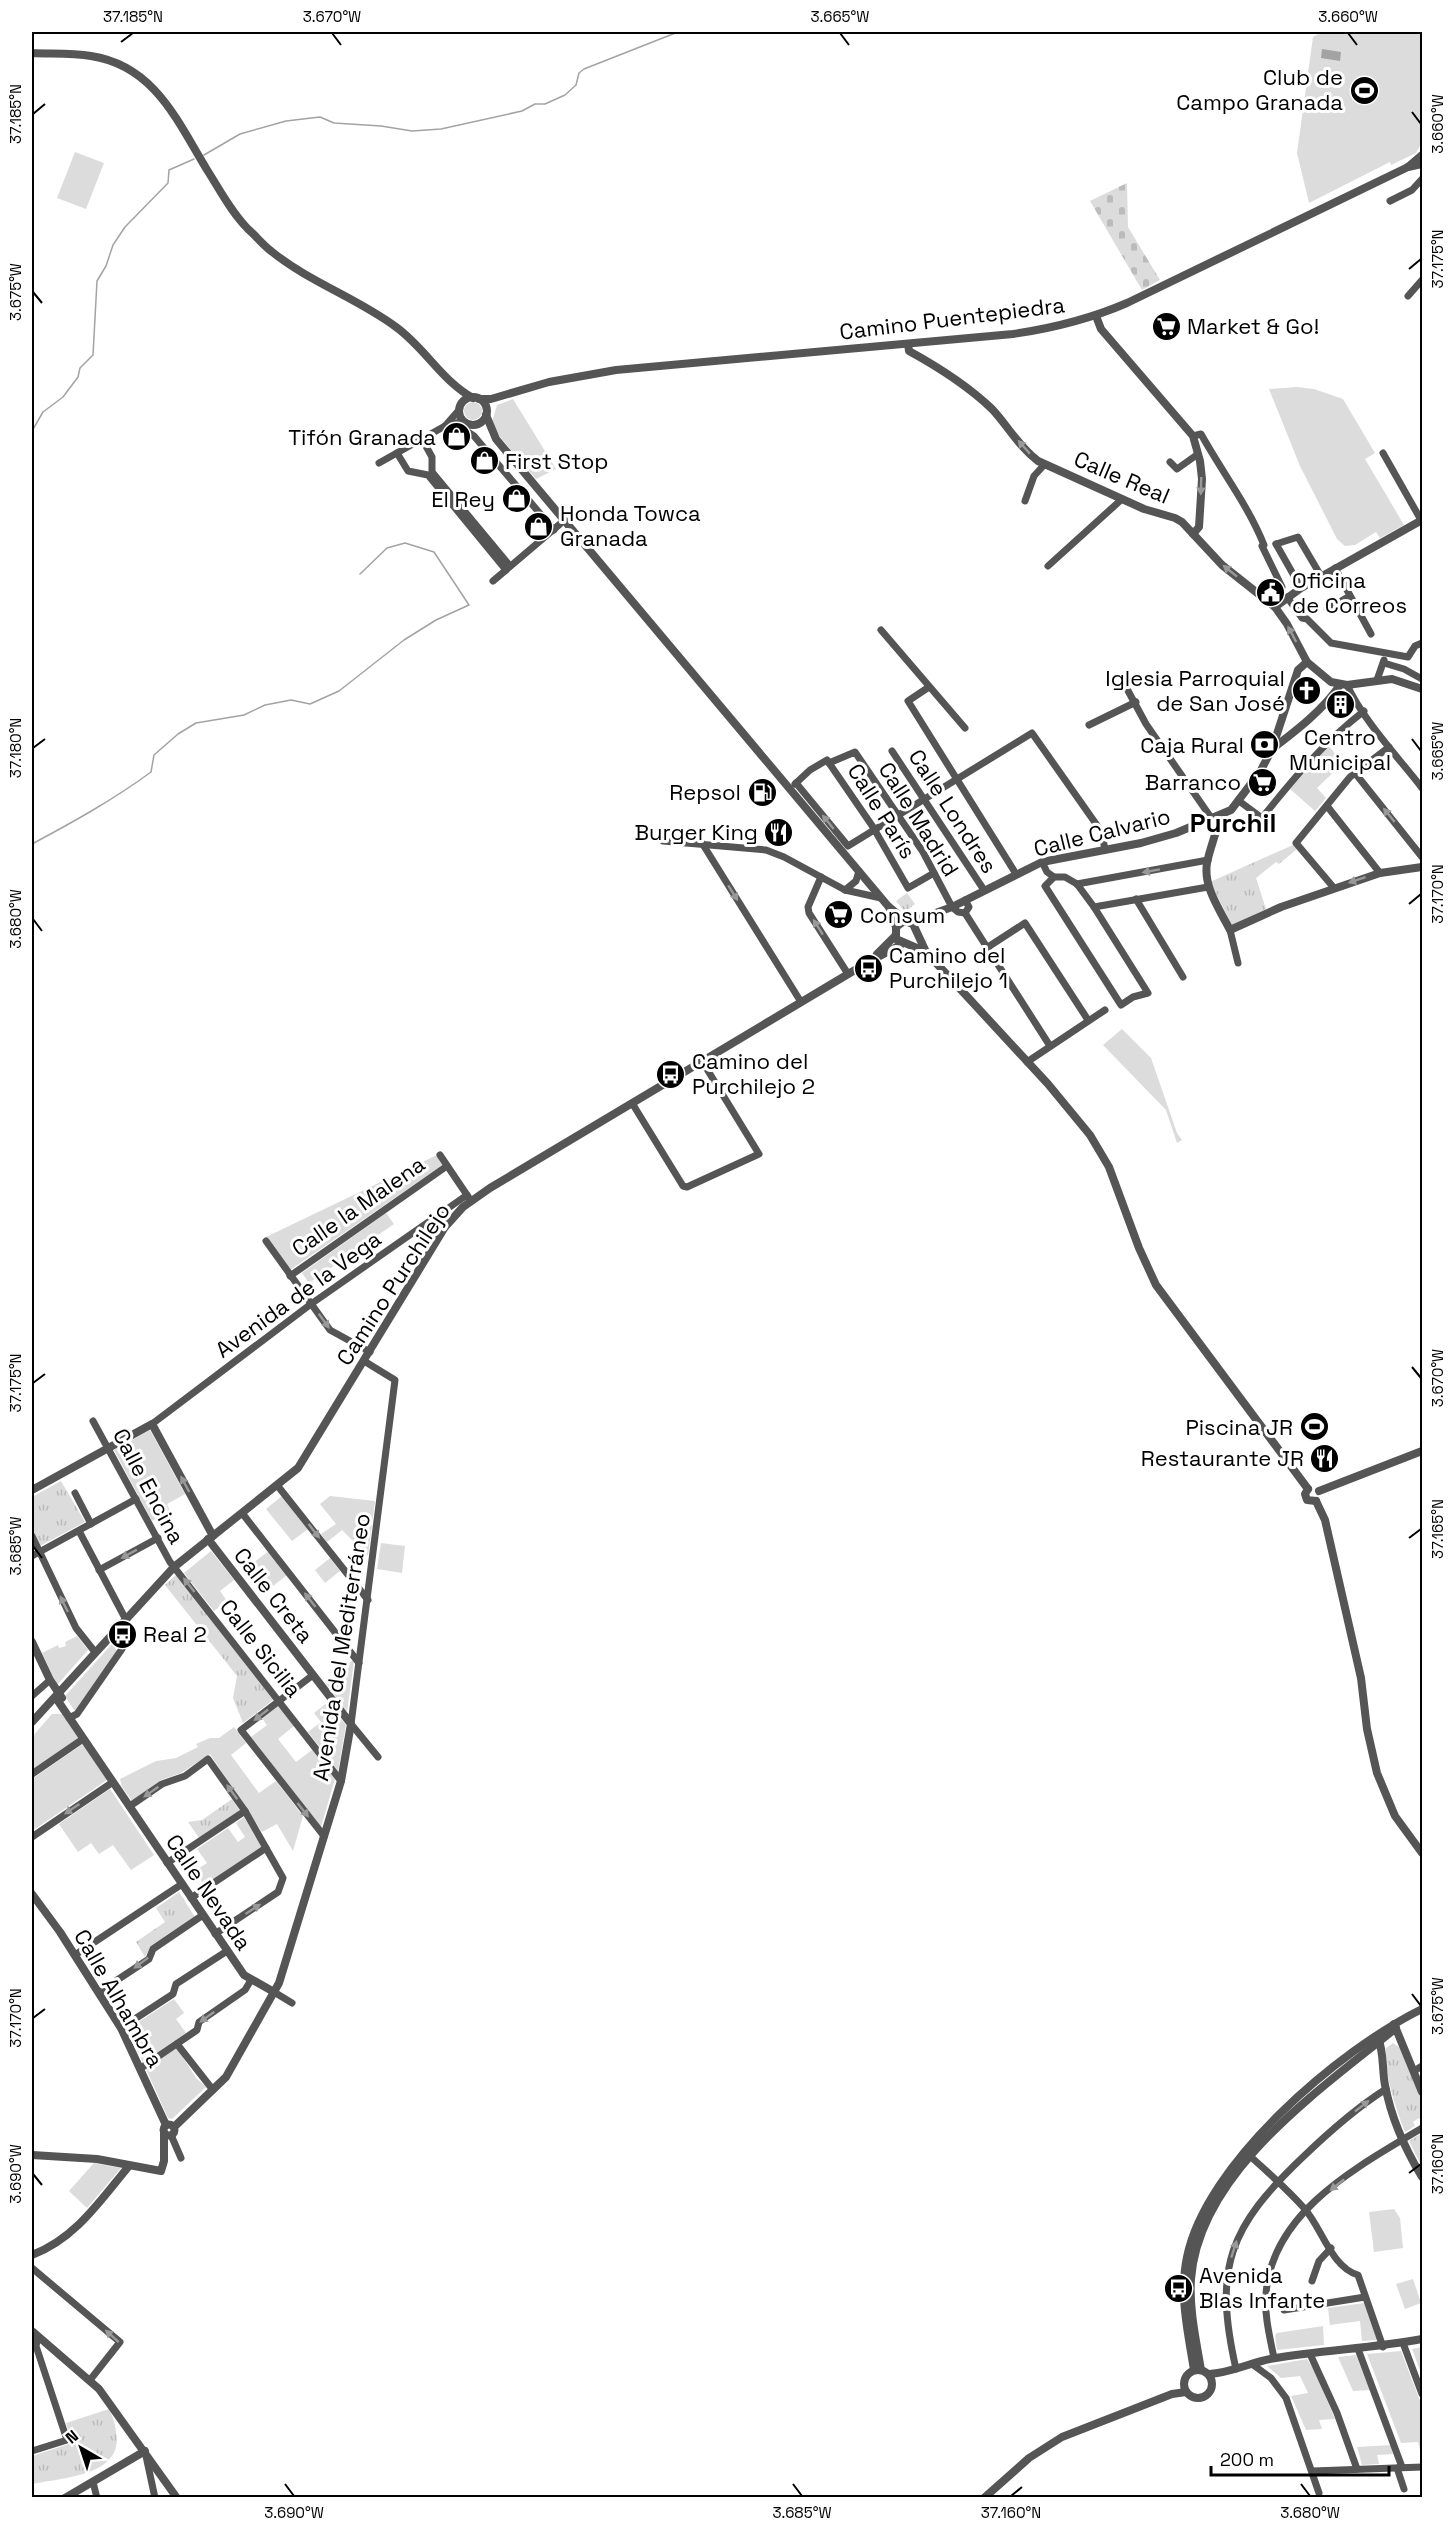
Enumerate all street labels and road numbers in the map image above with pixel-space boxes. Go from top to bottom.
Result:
street label: Camino Puentepiedra [838,290,1067,346]
street label: Calle Real [1070,444,1174,510]
street label: Calle Londres [903,744,1003,878]
street label: Calle Madrid [873,757,965,881]
street label: Calle París [842,758,922,864]
street label: Calle Calvario [1031,802,1173,862]
street label: Calle la Malena [286,1150,430,1262]
street label: Camino Purchilejo [330,1198,456,1370]
street label: Avenida de la Vega [210,1224,387,1364]
street label: Calle Encina [107,1423,191,1549]
street label: Avenida del Mediterráneo [306,1511,376,1783]
street label: Calle Creta [228,1542,320,1649]
street label: Calle Sicilia [214,1593,308,1703]
street label: Calle Nevada [160,1829,258,1956]
street label: Calle Alhambra [68,1924,170,2072]

